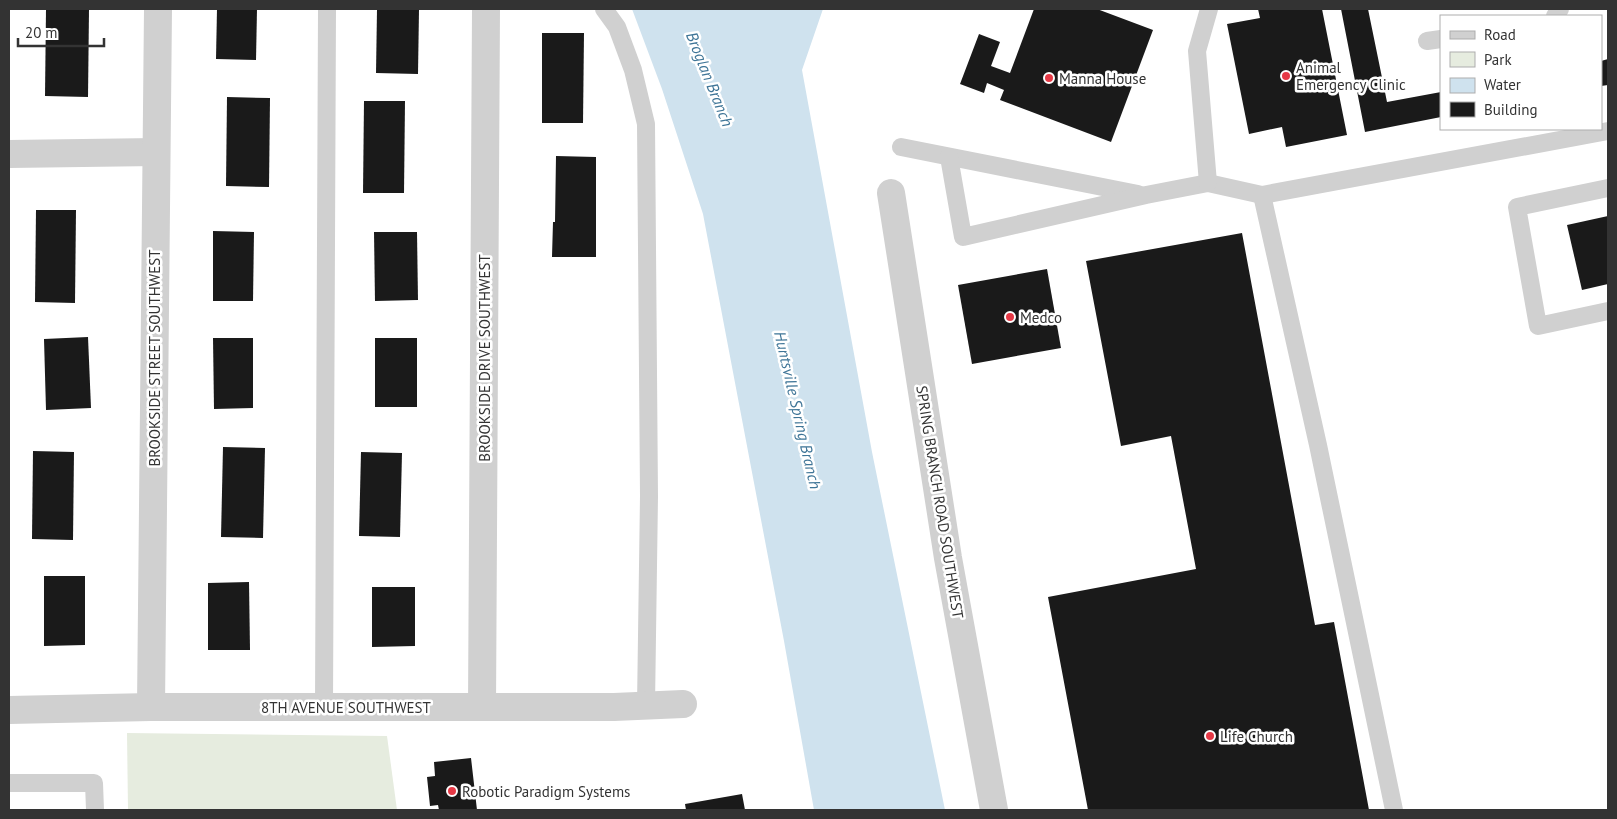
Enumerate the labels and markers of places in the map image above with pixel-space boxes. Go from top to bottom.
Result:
place label: Animal Emergency Clinic [1296,58,1406,94]
place label: Manna House [1059,69,1146,88]
marker: Animal Emergency Clinic [1280,70,1292,82]
marker: Manna House [1043,72,1055,84]
place label: Medco [1020,308,1062,327]
marker: Medco [1004,311,1016,323]
place label: Life Church [1220,727,1293,746]
marker: Life Church [1204,730,1216,742]
place label: Robotic Paradigm Systems [462,782,630,801]
marker: Robotic Paradigm Systems [446,785,458,797]

